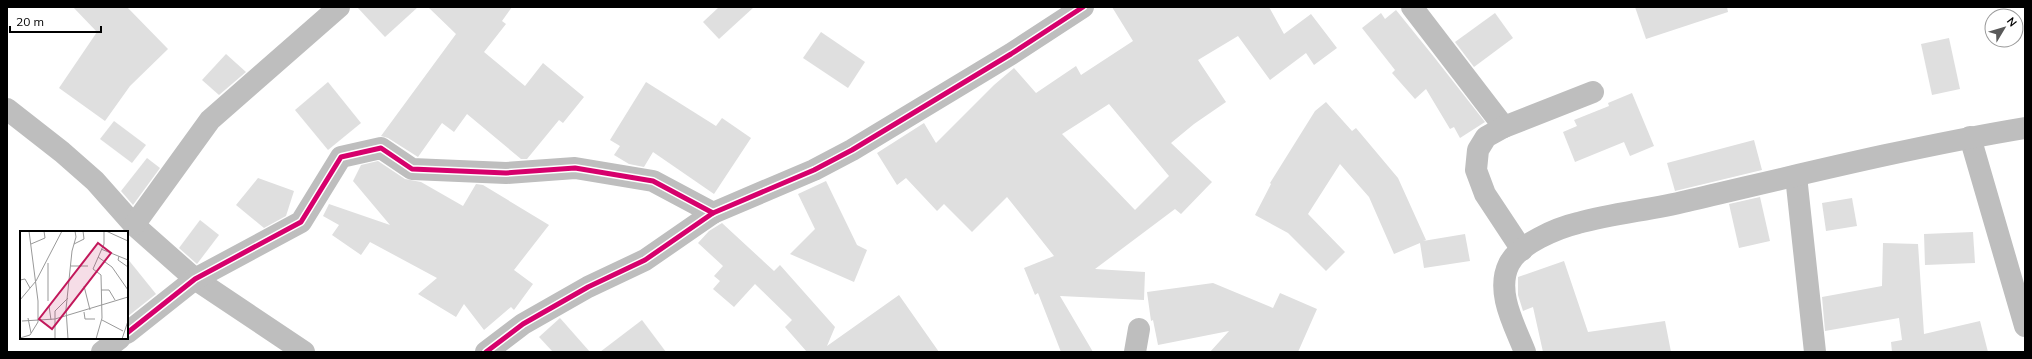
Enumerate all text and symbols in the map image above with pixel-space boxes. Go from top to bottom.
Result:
scale bar [10,8,101,34]
north arrow [1984,8,2024,48]
text: 20 m [16,14,44,29]
text: N [2004,14,2020,29]
inset map [20,231,128,339]

